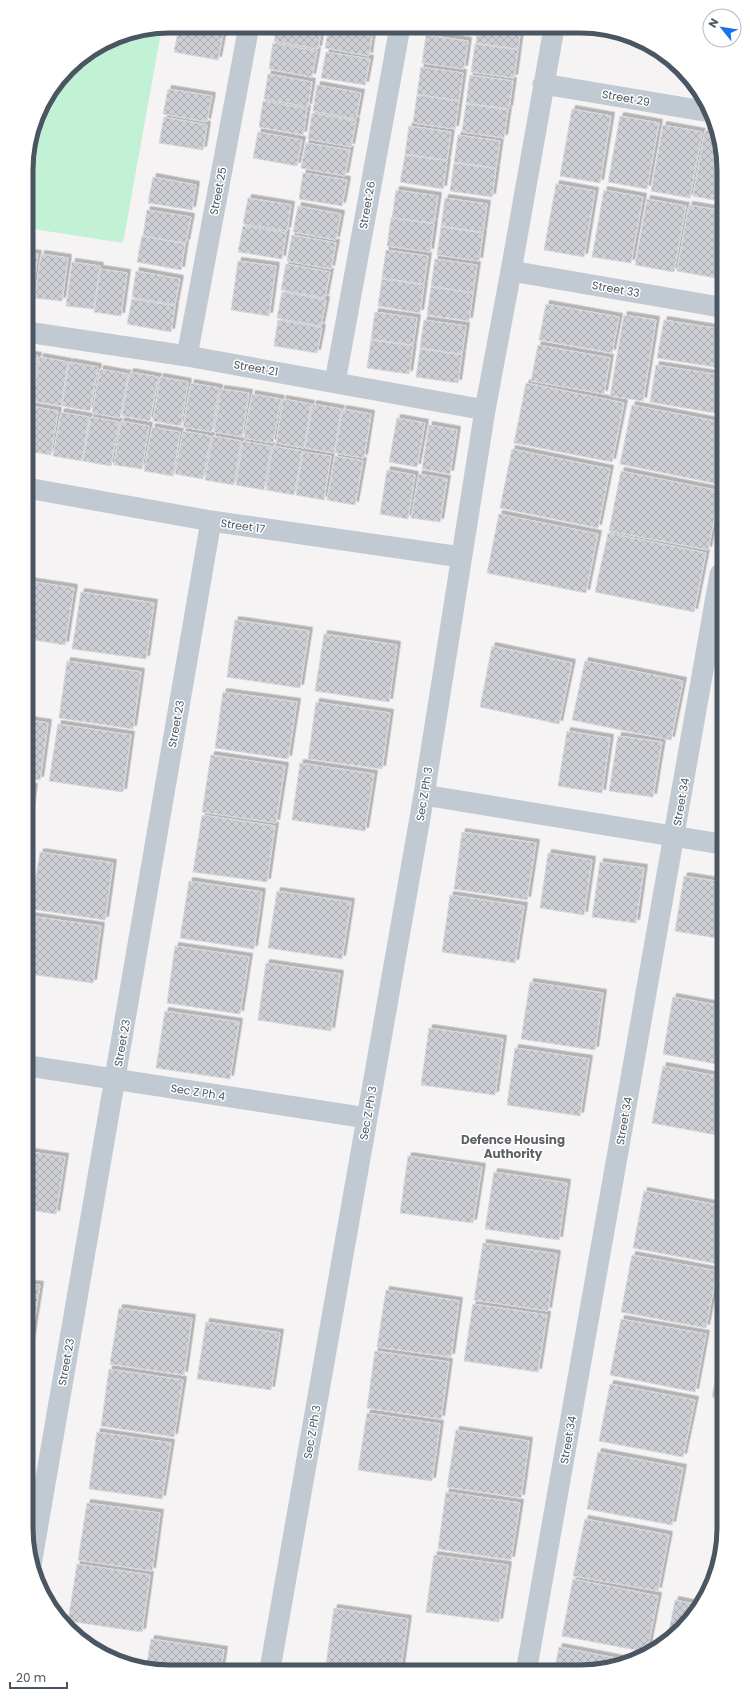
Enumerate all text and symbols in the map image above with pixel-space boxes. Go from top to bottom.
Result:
north arrow [702,8,742,48]
text: N [704,15,722,31]
street label: Street 29 [601,86,651,110]
street label: Street 25 [206,166,230,216]
street label: Street 26 [355,180,379,230]
street label: Street 33 [591,277,641,301]
street label: Street 21 [232,356,280,380]
street label: Street 17 [220,515,266,537]
street label: Street 23 [164,699,188,749]
street label: Sec Z Ph 3 [412,766,436,822]
street label: Street 34 [669,777,693,827]
street label: Street 23 [110,1018,134,1068]
street label: Sec Z Ph 4 [170,1080,227,1104]
street label: Sec Z Ph 3 [355,1085,381,1141]
street label: Street 34 [612,1096,636,1146]
district label: Defence Housing Authority [461,1131,565,1162]
street label: Street 23 [54,1337,78,1387]
street label: Sec Z Ph 3 [299,1404,325,1460]
street label: Street 34 [556,1415,580,1465]
scale bar [10,1664,67,1690]
text: 20 m [16,1669,46,1686]

